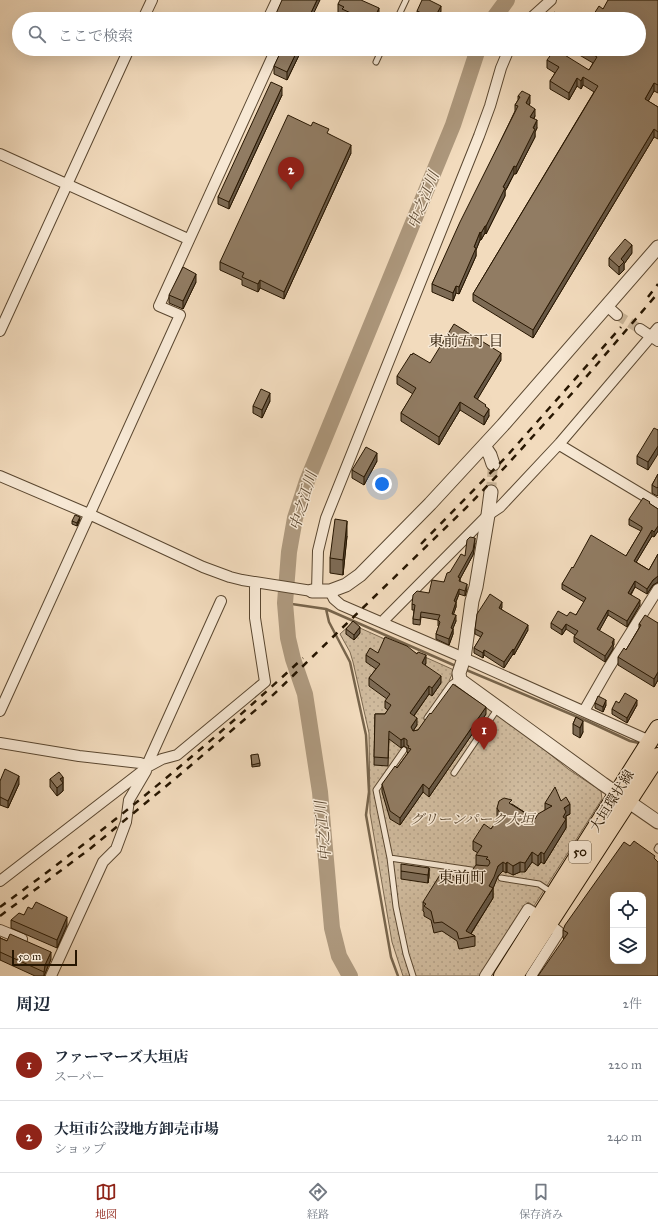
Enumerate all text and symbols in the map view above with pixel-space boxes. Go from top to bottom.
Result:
search box [12,12,646,56]
icon: search [26,23,48,45]
text: ここで検索 [58,27,133,45]
pin: 2 [278,157,304,190]
water label: 中之江川 [403,167,443,231]
district label: 東前五丁目 [428,332,504,350]
water label: 中之江川 [286,468,321,532]
your location [372,474,392,494]
pin: 1 [471,717,497,750]
street label: 大垣環状線 [586,767,638,835]
water label: 中之江川 [311,798,335,862]
park label: グリーンパーク大垣 [410,811,536,828]
road number: 50 [569,841,591,863]
district label: 東前町 [438,868,486,887]
map controls [610,892,646,964]
button: locate [610,892,646,928]
button: layers [610,928,646,964]
scale bar [12,948,77,967]
text: 50 m [18,950,41,963]
text: 周辺 [16,994,50,1015]
text: 2件 [623,996,642,1012]
text: ファーマーズ大垣店 [54,1048,188,1066]
text: 1 [26,1057,32,1073]
text: 220 m [608,1057,642,1073]
text: スーパー [54,1069,105,1085]
text: 大垣市公設地方卸売市場 [54,1120,219,1138]
text: 2 [26,1129,32,1145]
text: 240 m [607,1129,642,1145]
text: ショップ [54,1141,106,1157]
tab: 地図 [95,1181,117,1221]
tab: 経路 [307,1181,329,1221]
tab: 保存済み [519,1181,563,1221]

